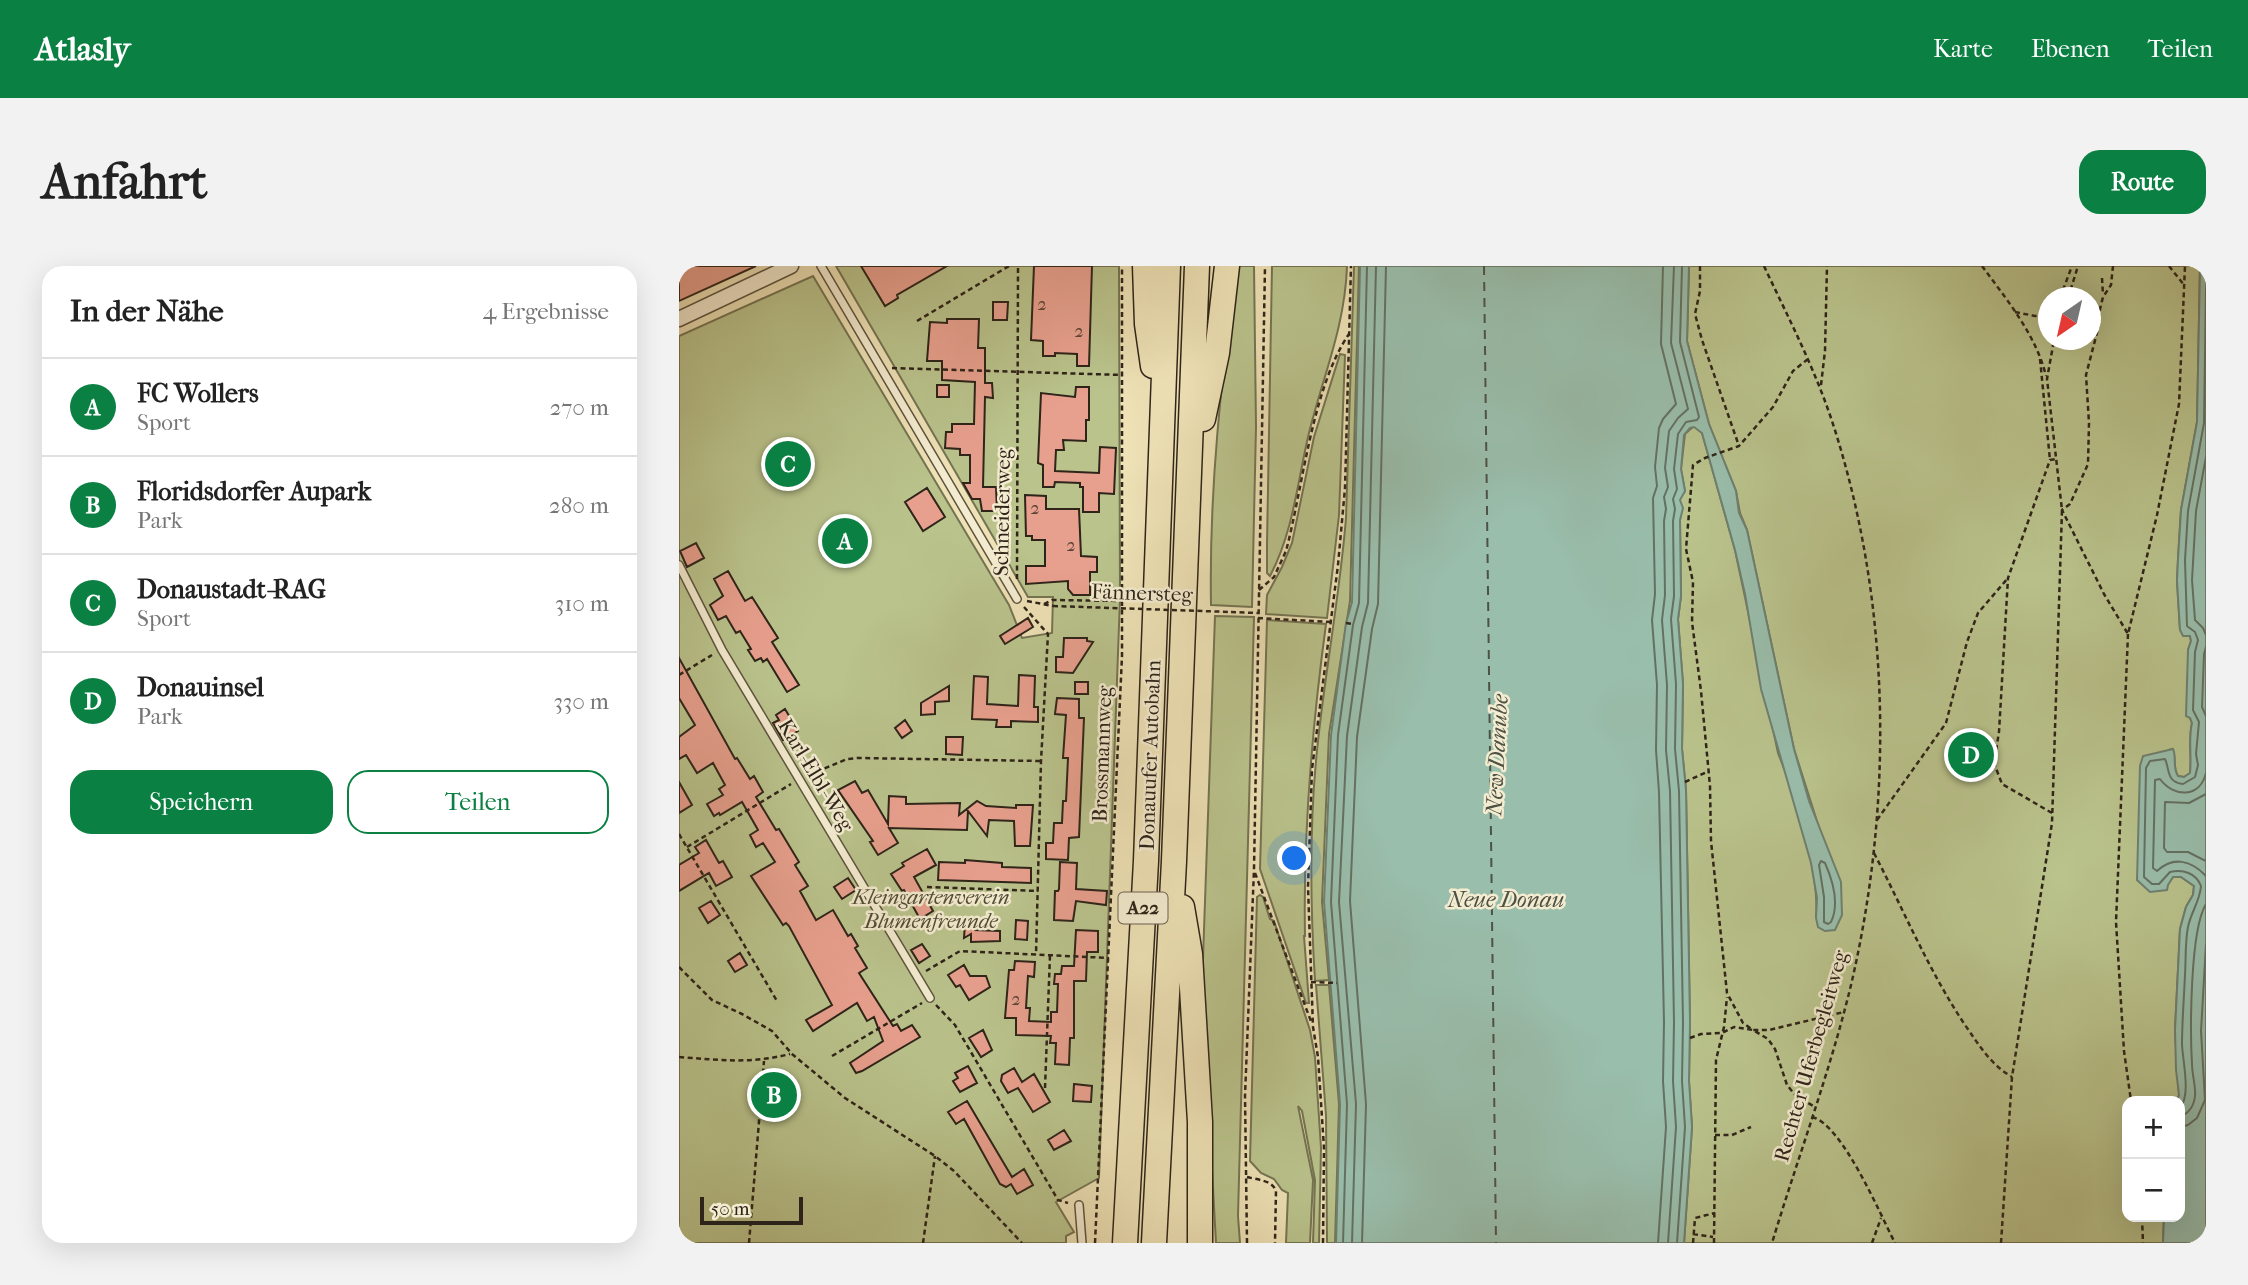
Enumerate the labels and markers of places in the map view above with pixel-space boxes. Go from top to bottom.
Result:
pin: C [765,438,811,490]
pin: A [822,515,868,567]
pin: D [1948,729,1994,781]
pin: B [751,1069,797,1121]

